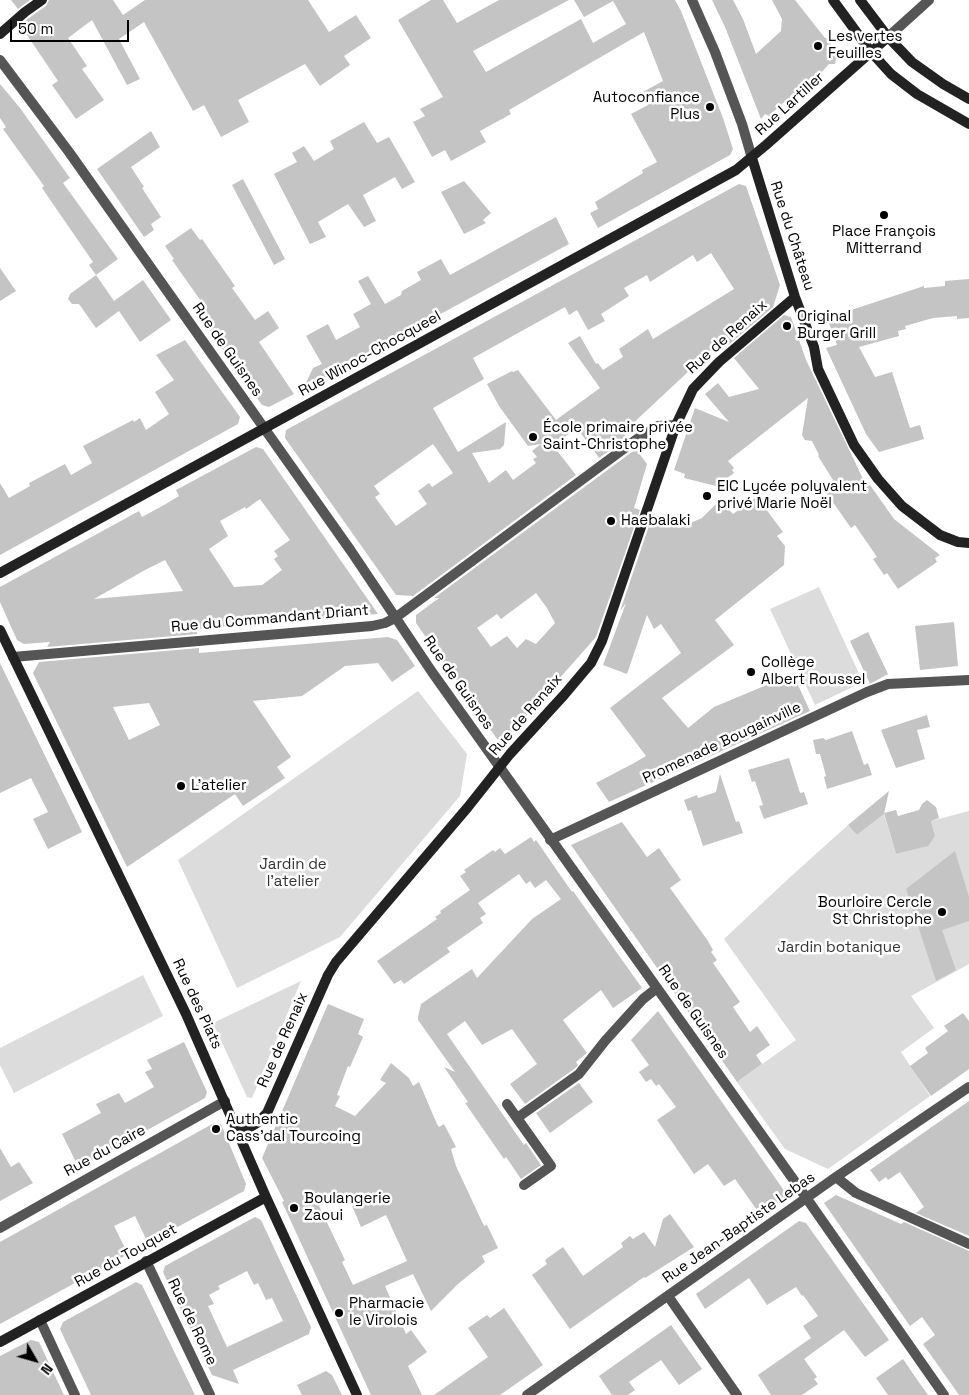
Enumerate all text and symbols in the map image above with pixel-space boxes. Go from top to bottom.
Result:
scale bar [12,10,131,42]
text: 50 m [18,19,53,38]
place label: Les vertes Feuilles [828,28,903,63]
marker: Les vertes Feuilles [812,40,824,52]
street label: Rue Lartiller [752,68,828,140]
place label: Autoconfiance Plus [593,89,700,124]
marker: Autoconfiance Plus [704,101,716,113]
street label: Rue du Château [766,179,818,293]
marker: Place François Mitterrand [878,209,890,221]
place label: Place François Mitterrand [832,223,936,258]
street label: Rue de Renaix [683,296,771,378]
street label: Rue de Guisnes [188,300,266,400]
street label: Rue Winoc-Chocqueel [296,307,444,401]
place label: Original Burger Grill [797,308,876,343]
marker: Original Burger Grill [781,320,793,332]
place label: École primaire privée Saint-Christophe [543,419,693,454]
marker: École primaire privée Saint-Christophe [527,431,539,443]
place label: EIC Lycée polyvalent privé Marie Noël [717,478,867,513]
marker: EIC Lycée polyvalent privé Marie Noël [701,490,713,502]
place label: Haebalaki [621,512,690,530]
marker: Haebalaki [605,515,617,527]
street label: Rue du Commandant Driant [170,601,370,637]
street label: Rue de Guisnes [419,633,497,733]
place label: Collège Albert Roussel [761,654,865,689]
marker: Collège Albert Roussel [745,666,757,678]
street label: Rue de Renaix [486,670,566,760]
street label: Promenade Bougainville [640,698,804,788]
place label: L'atelier [191,777,247,795]
marker: L'atelier [175,780,187,792]
park label: Jardin de l'atelier [259,856,327,891]
place label: Bourloire Cercle St Christophe [818,894,932,929]
marker: Bourloire Cercle St Christophe [936,906,948,918]
park label: Jardin botanique [777,939,901,957]
street label: Rue des Piats [168,956,226,1052]
street label: Rue de Guisnes [654,962,732,1062]
street label: Rue de Renaix [254,990,312,1090]
place label: Authentic Cass'dal Tourcoing [226,1111,361,1146]
street label: Rue du Caire [61,1121,149,1181]
marker: Authentic Cass'dal Tourcoing [210,1123,222,1135]
street label: Rue Jean-Baptiste Lebas [659,1168,819,1288]
place label: Boulangerie Zaoui [304,1190,391,1225]
marker: Boulangerie Zaoui [288,1202,300,1214]
street label: Rue du Touquet [72,1220,180,1292]
street label: Rue de Rome [163,1276,221,1368]
place label: Pharmacie le Virolois [349,1295,424,1330]
marker: Pharmacie le Virolois [333,1307,345,1319]
north arrow [10,1335,60,1385]
text: N [37,1360,57,1378]

